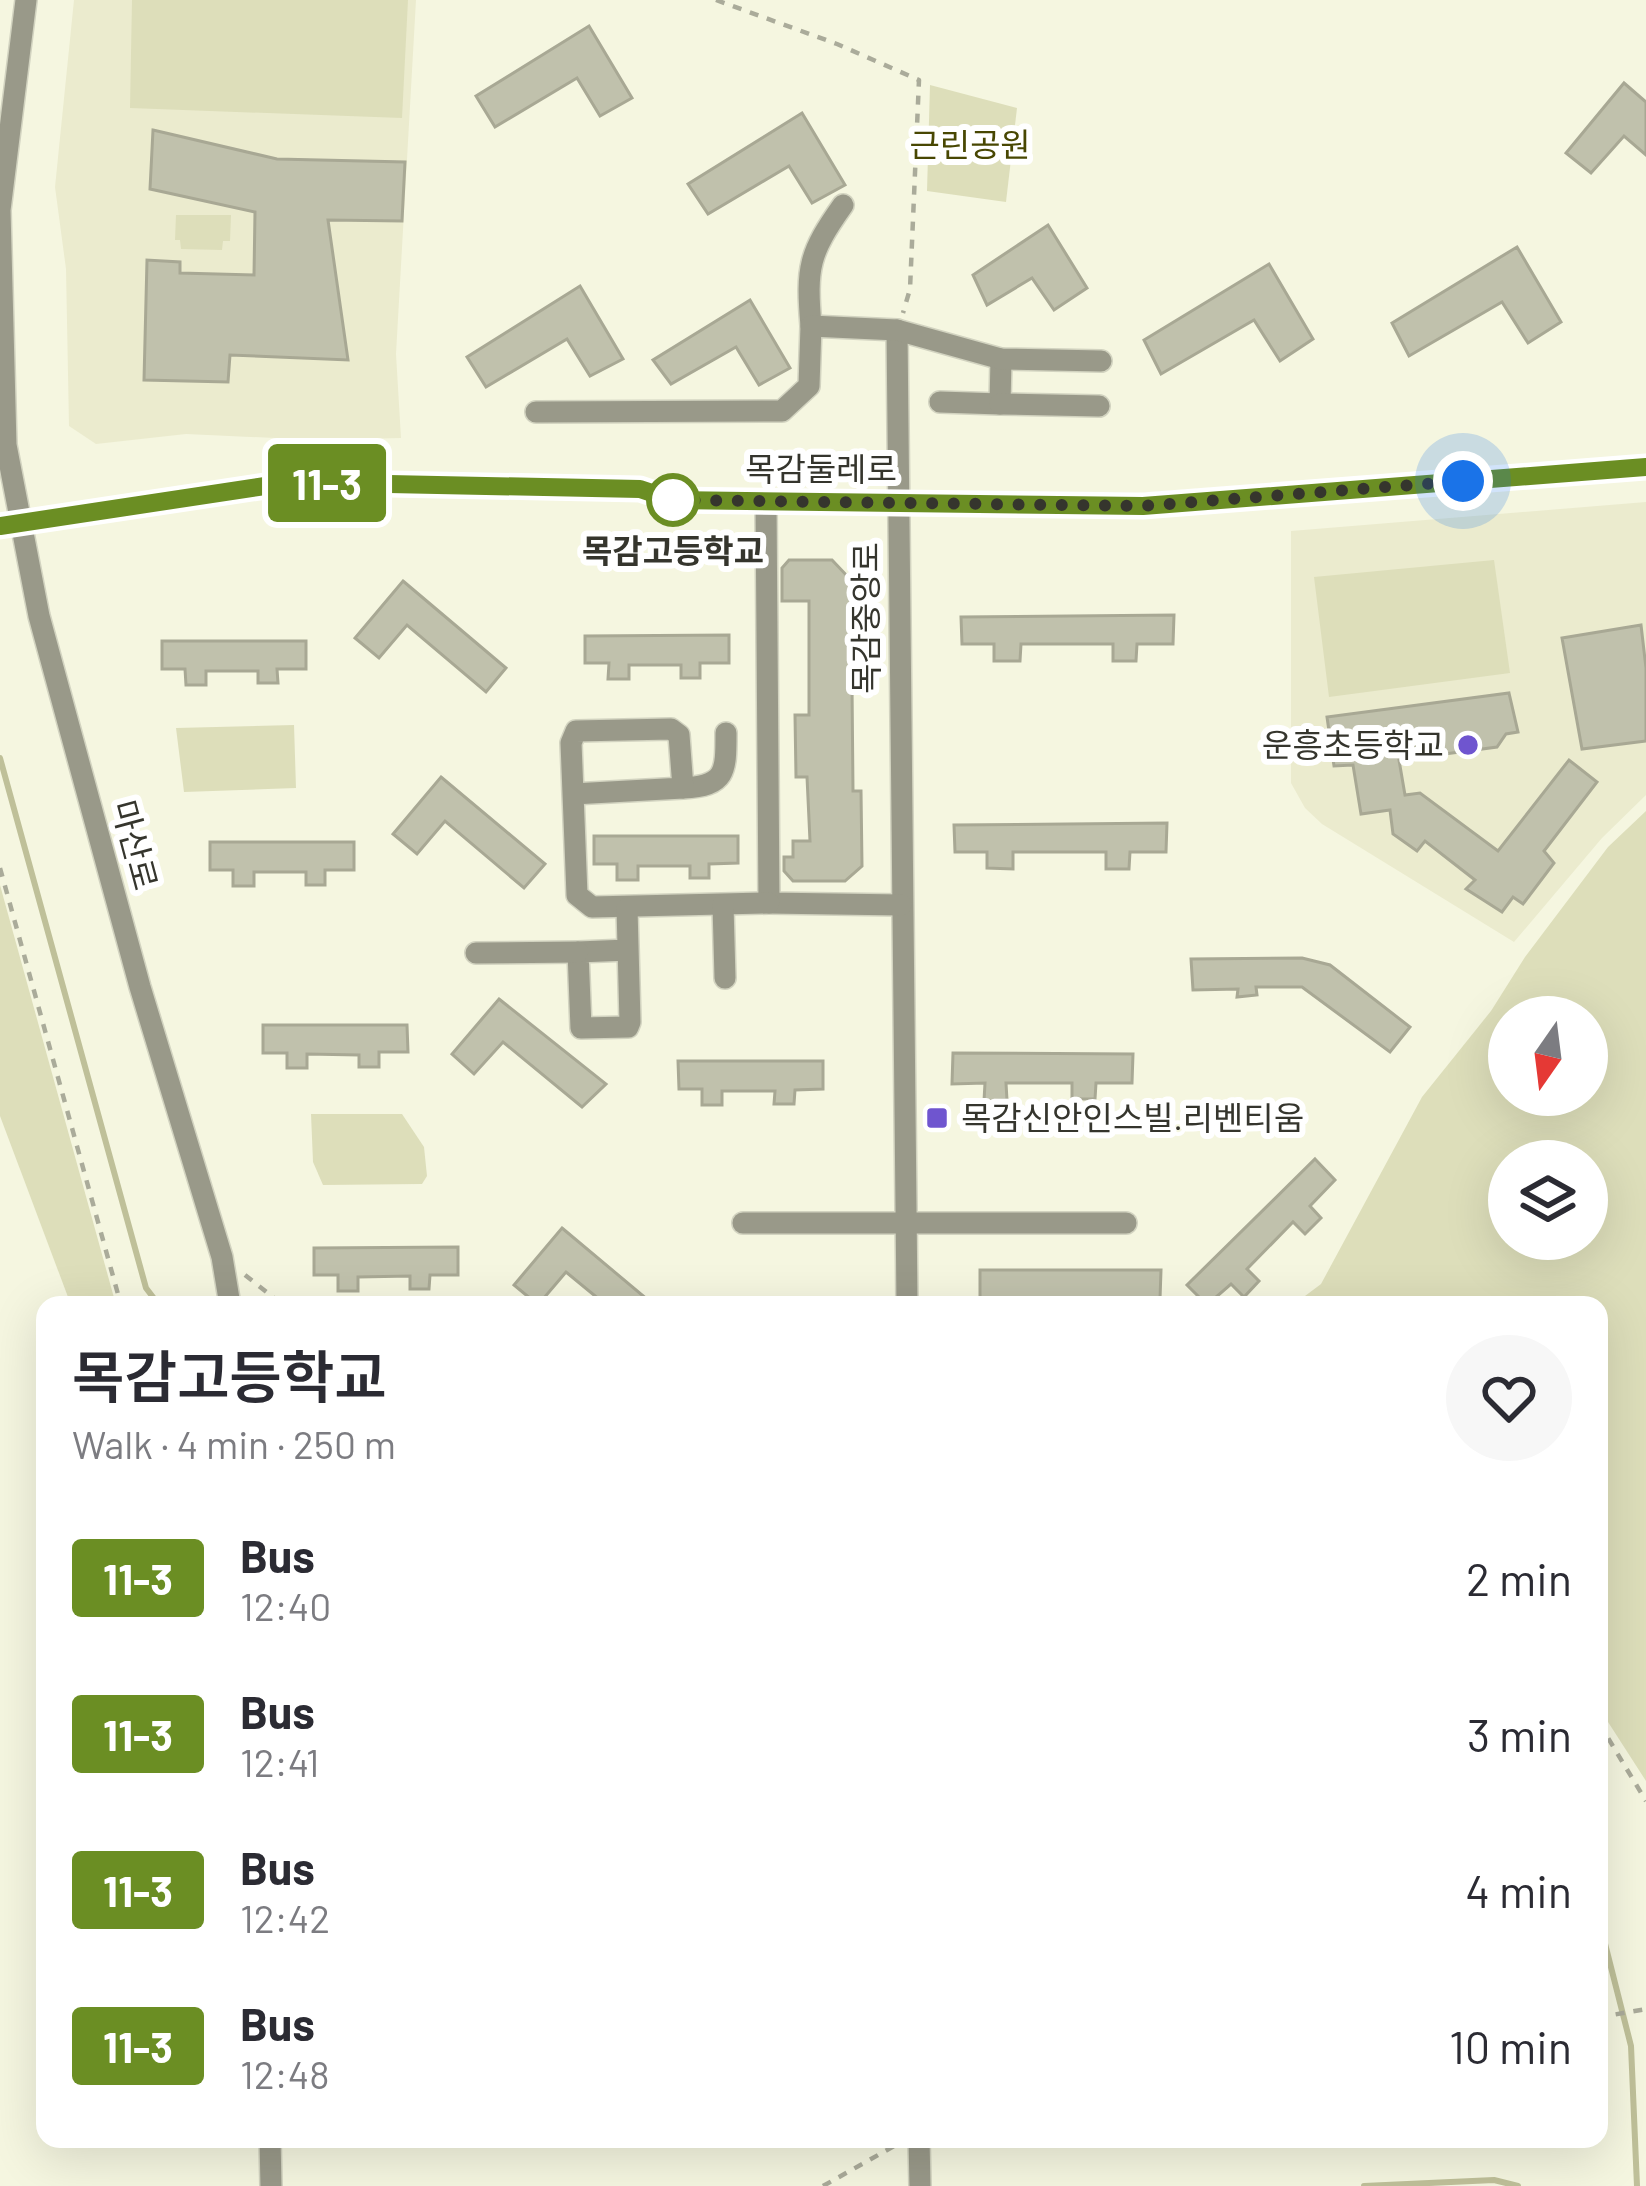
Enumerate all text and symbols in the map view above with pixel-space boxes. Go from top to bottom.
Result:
park label: 근린공원 [909,124,1031,164]
line badge: 11-3 [243,444,411,522]
street label: 목감둘레로 [745,448,897,488]
your location [1433,451,1493,511]
text: 11-3 [292,458,362,508]
marker: 목감고등학교 [648,475,698,525]
place label: 목감고등학교 [582,530,764,570]
street label: 목감중앙로 [845,542,885,694]
place label: 운흥초등학교 [1262,724,1444,764]
marker: 운흥초등학교 [1455,732,1481,758]
street label: 마산로 [105,796,167,894]
north arrow [1488,996,1608,1116]
map controls [1488,996,1608,1260]
place label: 목감신안인스빌.리벤티움 [961,1097,1304,1137]
marker: 목감신안인스빌.리벤티움 [924,1105,950,1131]
button: layers [1488,1140,1608,1260]
button: heart [1446,1335,1572,1461]
text: 목감고등학교 [72,1341,387,1409]
text: Walk · 4 min · 250 m [72,1420,396,1467]
text: Bus [240,1528,315,1582]
text: 2 min [1466,1551,1572,1605]
text: 11-3 [103,1553,173,1603]
text: 12:40 [240,1582,331,1629]
text: Bus [240,1684,315,1738]
text: 3 min [1467,1707,1572,1761]
text: 11-3 [103,1709,173,1759]
text: 12:41 [240,1738,319,1785]
text: Bus [240,1840,315,1894]
text: 4 min [1465,1863,1572,1917]
text: 11-3 [103,1865,173,1915]
text: 12:42 [240,1894,330,1941]
text: Bus [240,1996,315,2050]
text: 10 min [1449,2019,1572,2073]
text: 11-3 [103,2021,173,2071]
text: 12:48 [240,2050,330,2097]

